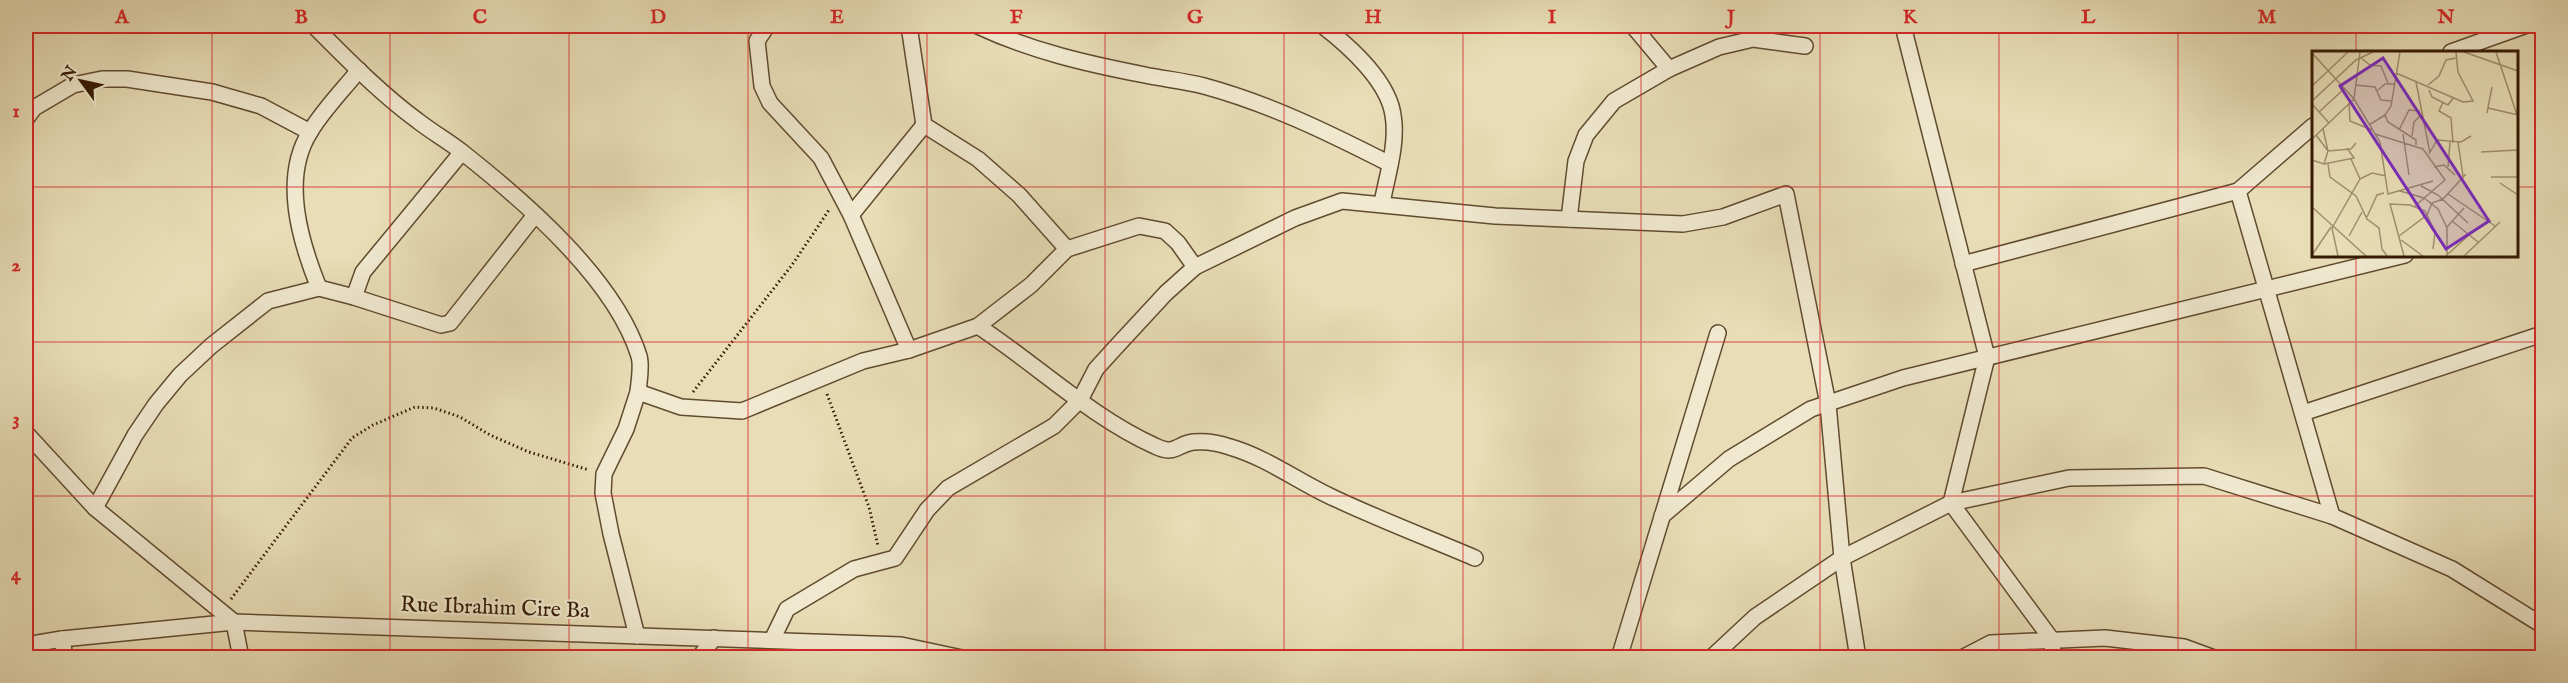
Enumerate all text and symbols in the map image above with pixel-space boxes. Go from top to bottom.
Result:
text: A [114,5,130,30]
text: B [294,5,308,30]
text: C [473,5,487,30]
text: D [650,5,666,30]
text: E [830,5,844,30]
text: F [1010,5,1023,30]
text: G [1187,5,1204,30]
text: H [1364,5,1382,30]
text: I [1548,5,1557,30]
text: J [1724,5,1736,30]
text: K [1903,5,1919,30]
text: L [2081,5,2096,30]
text: M [2258,5,2277,30]
text: N [2436,5,2455,30]
north arrow [51,51,111,111]
inset map [2312,51,2517,256]
text: N [57,63,82,86]
text: 1 [12,99,20,124]
text: 2 [11,253,21,278]
text: 3 [12,407,20,432]
text: 4 [11,562,22,587]
street label: Rue Ibrahim Cire Ba [400,591,591,625]

